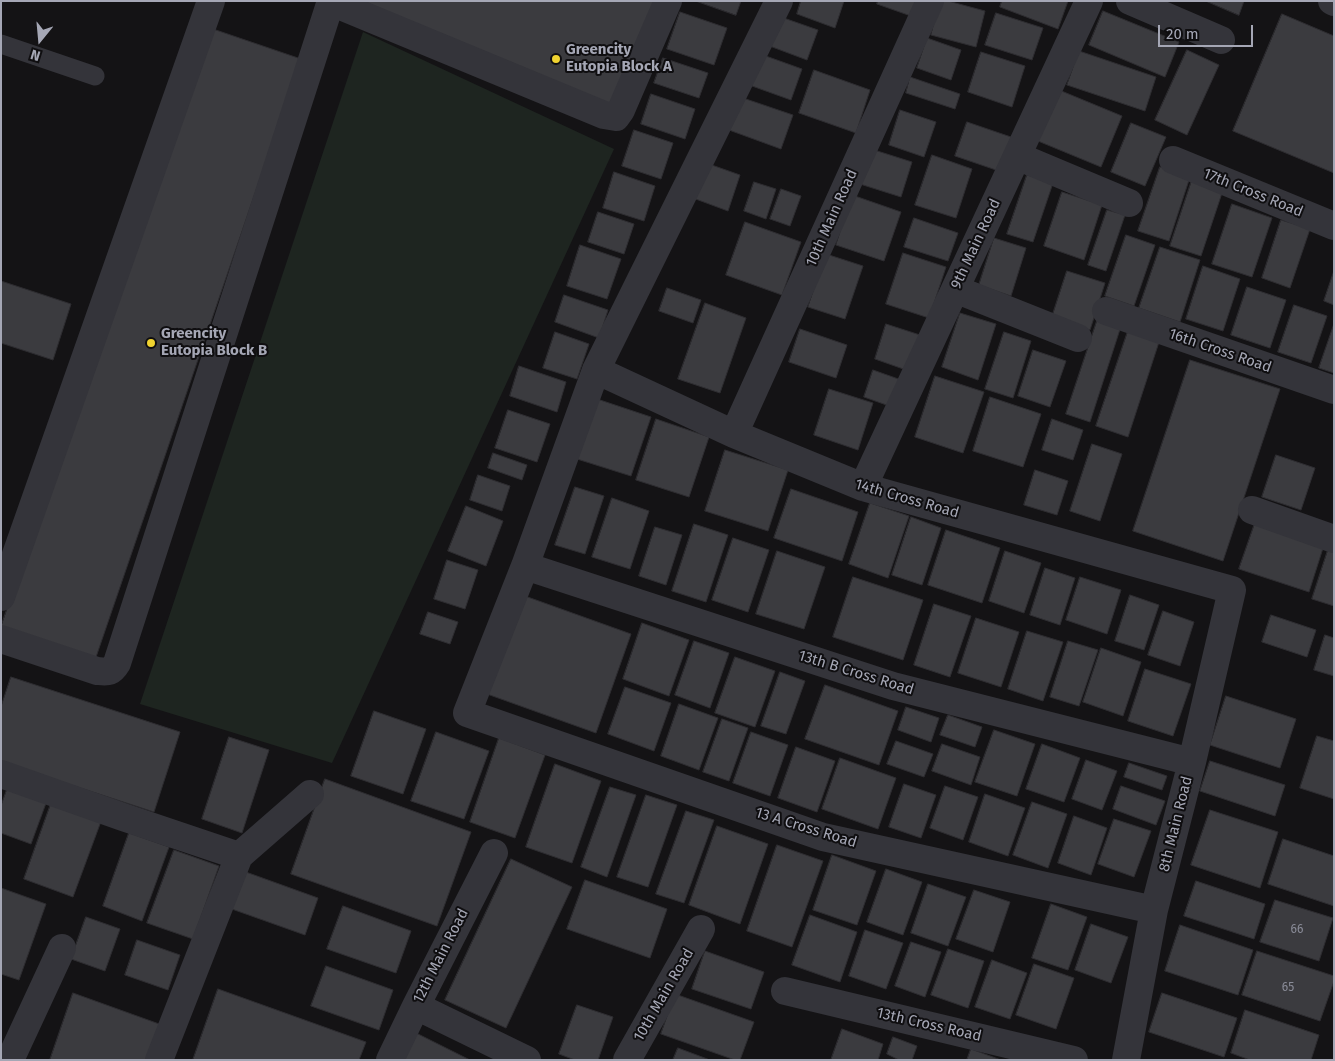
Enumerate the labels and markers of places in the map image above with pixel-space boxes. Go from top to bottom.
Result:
place label: Greencity Eutopia Block A [566,41,672,76]
marker: Greencity Eutopia Block A [550,53,562,65]
place label: Greencity Eutopia Block B [161,325,267,360]
marker: Greencity Eutopia Block B [145,337,157,349]

